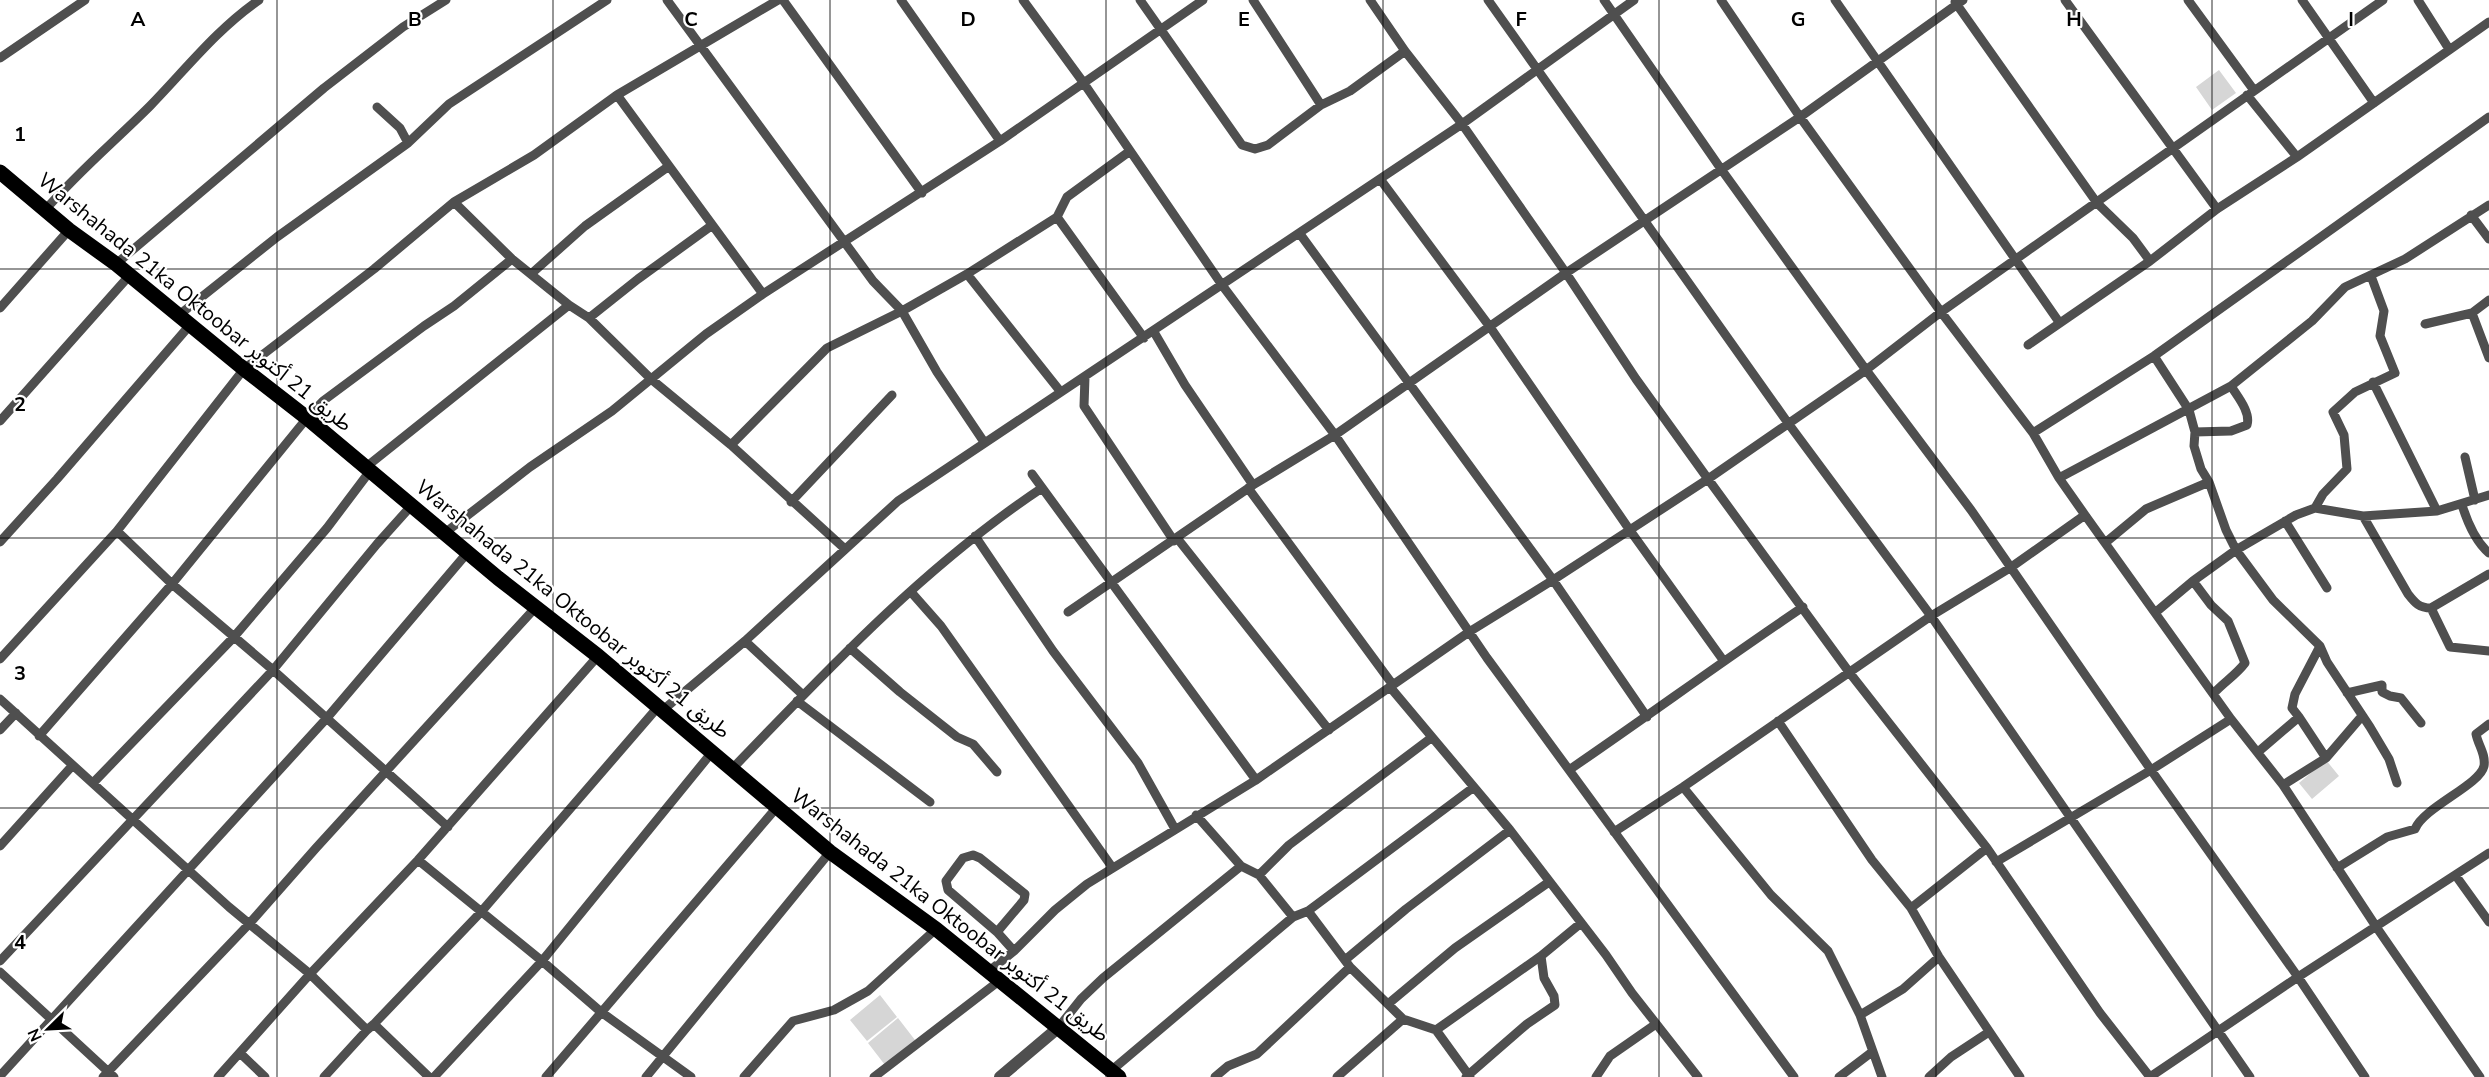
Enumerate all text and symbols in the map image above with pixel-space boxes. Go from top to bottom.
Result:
text: A [131,6,146,33]
text: B [408,6,422,33]
text: C [684,6,698,33]
text: D [960,6,976,33]
text: E [1238,6,1250,33]
text: F [1515,6,1527,33]
text: G [1791,6,1805,33]
text: H [2066,6,2082,33]
text: I [2348,6,2354,33]
text: 1 [14,121,26,148]
street label: Warshahada 21ka Oktoobar طريق 21 أكتوبر [32,166,358,438]
text: 2 [14,391,26,418]
street label: Warshahada 21ka Oktoobar طريق 21 أكتوبر [410,473,736,745]
text: 3 [14,660,26,687]
street label: Warshahada 21ka Oktoobar طريق 21 أكتوبر [785,782,1115,1048]
text: 4 [14,929,26,956]
north arrow [18,999,78,1059]
text: N [23,1025,48,1045]

